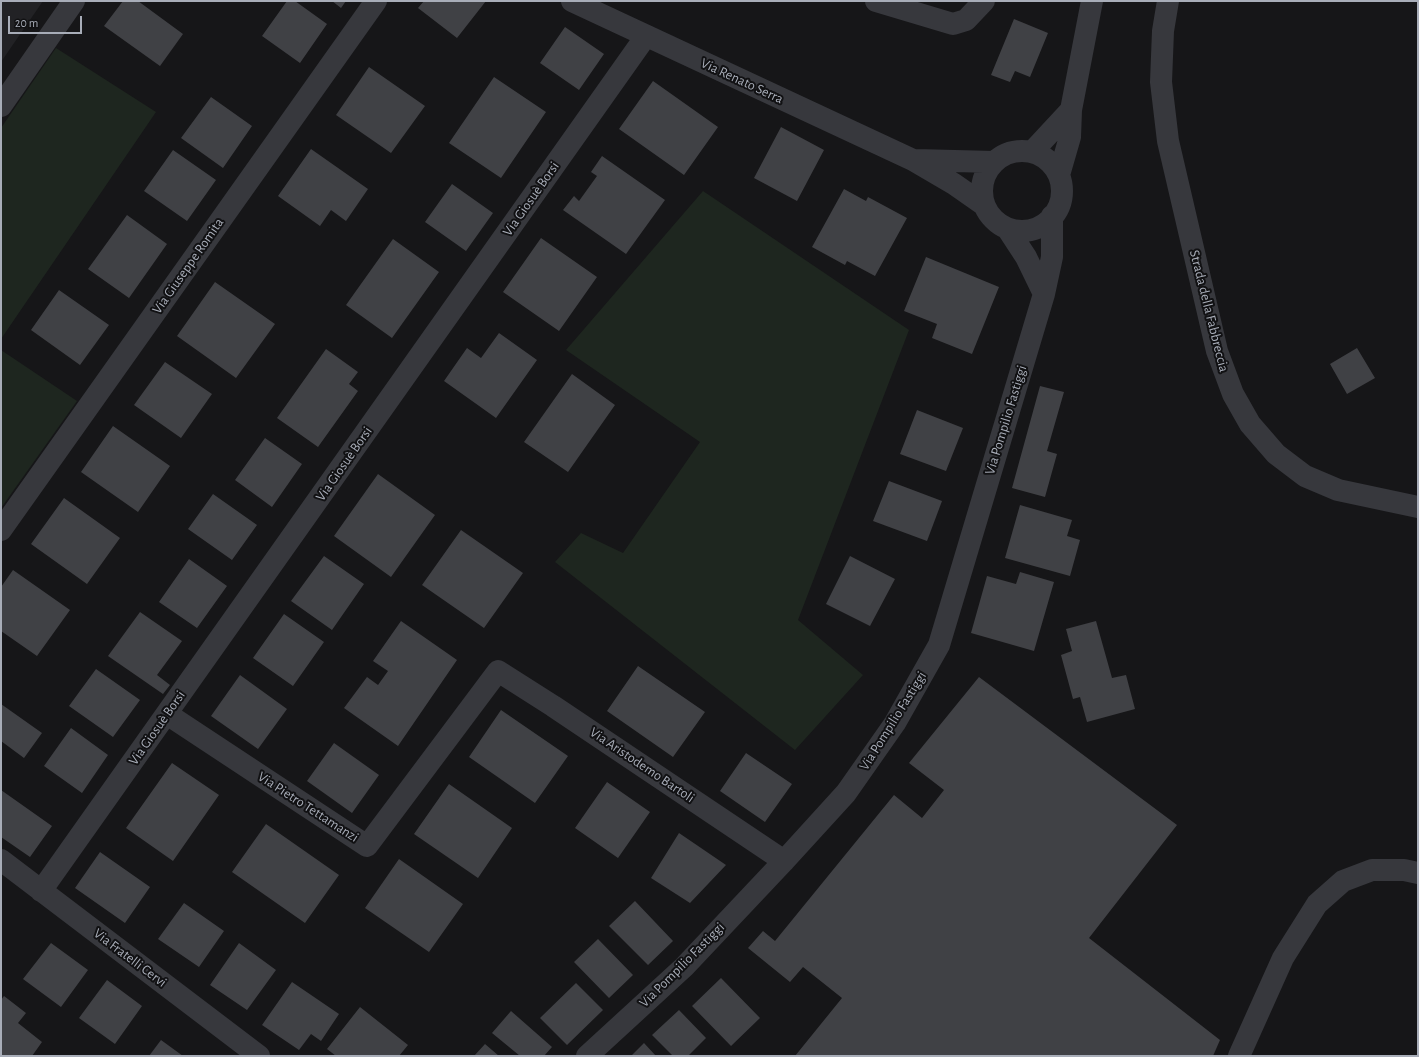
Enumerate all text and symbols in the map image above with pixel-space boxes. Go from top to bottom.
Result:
scale bar [10,8,84,34]
text: 20 m [15,17,38,29]
street label: Via Renato Serra [698,55,786,107]
street label: Via Giosuè Borsi [499,159,563,239]
street label: Via Giuseppe Romita [149,215,227,317]
street label: Strada della Fabbreccia [1186,248,1232,374]
street label: Via Pompilio Fastiggi [981,363,1031,477]
street label: Via Giosuè Borsi [312,424,376,504]
street label: Via Pompilio Fastiggi [856,668,930,774]
street label: Via Giosuè Borsi [125,688,189,768]
street label: Via Aristodemo Bartoli [586,724,698,806]
street label: Via Pietro Tettamanzi [254,768,362,846]
street label: Via Pompilio Fastiggi [636,919,728,1011]
street label: Via Fratelli Cervi [90,925,170,991]

